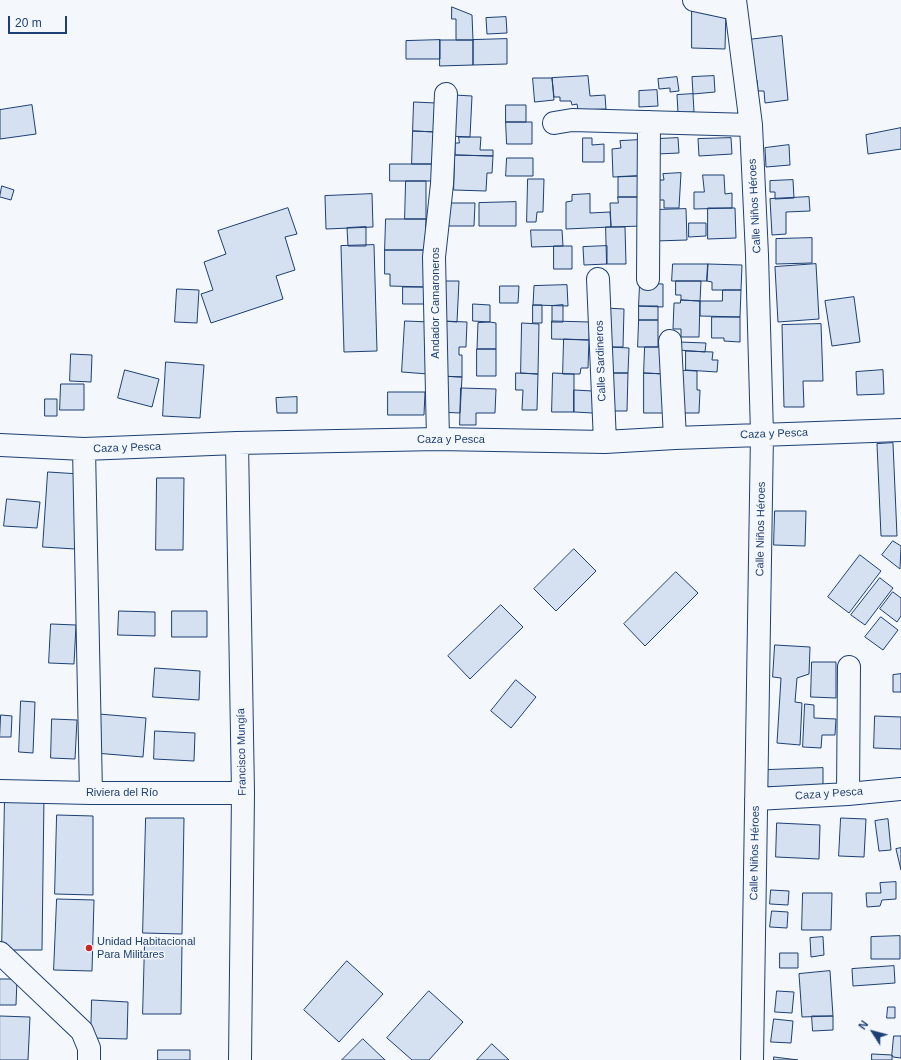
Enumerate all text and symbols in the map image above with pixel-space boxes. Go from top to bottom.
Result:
scale bar [10,8,69,34]
text: 20 m [15,16,42,30]
street label: Calle Niños Héroes [746,158,764,254]
street label: Andador Camaroneros [429,247,443,359]
street label: Calle Sardineros [593,320,609,402]
street label: Caza y Pesca [740,426,808,442]
street label: Caza y Pesca [417,433,485,447]
street label: Caza y Pesca [93,440,161,456]
street label: Calle Niños Héroes [754,482,768,576]
street label: Francisco Mungía [235,708,249,796]
street label: Caza y Pesca [795,785,863,803]
street label: Riviera del Río [86,786,158,800]
street label: Calle Niños Héroes [748,806,762,900]
place label: Unidad Habitacional Para Militares [97,935,195,961]
marker: Unidad Habitacional Para Militares [84,943,94,953]
north arrow [853,1012,893,1052]
text: N [856,1018,870,1032]

